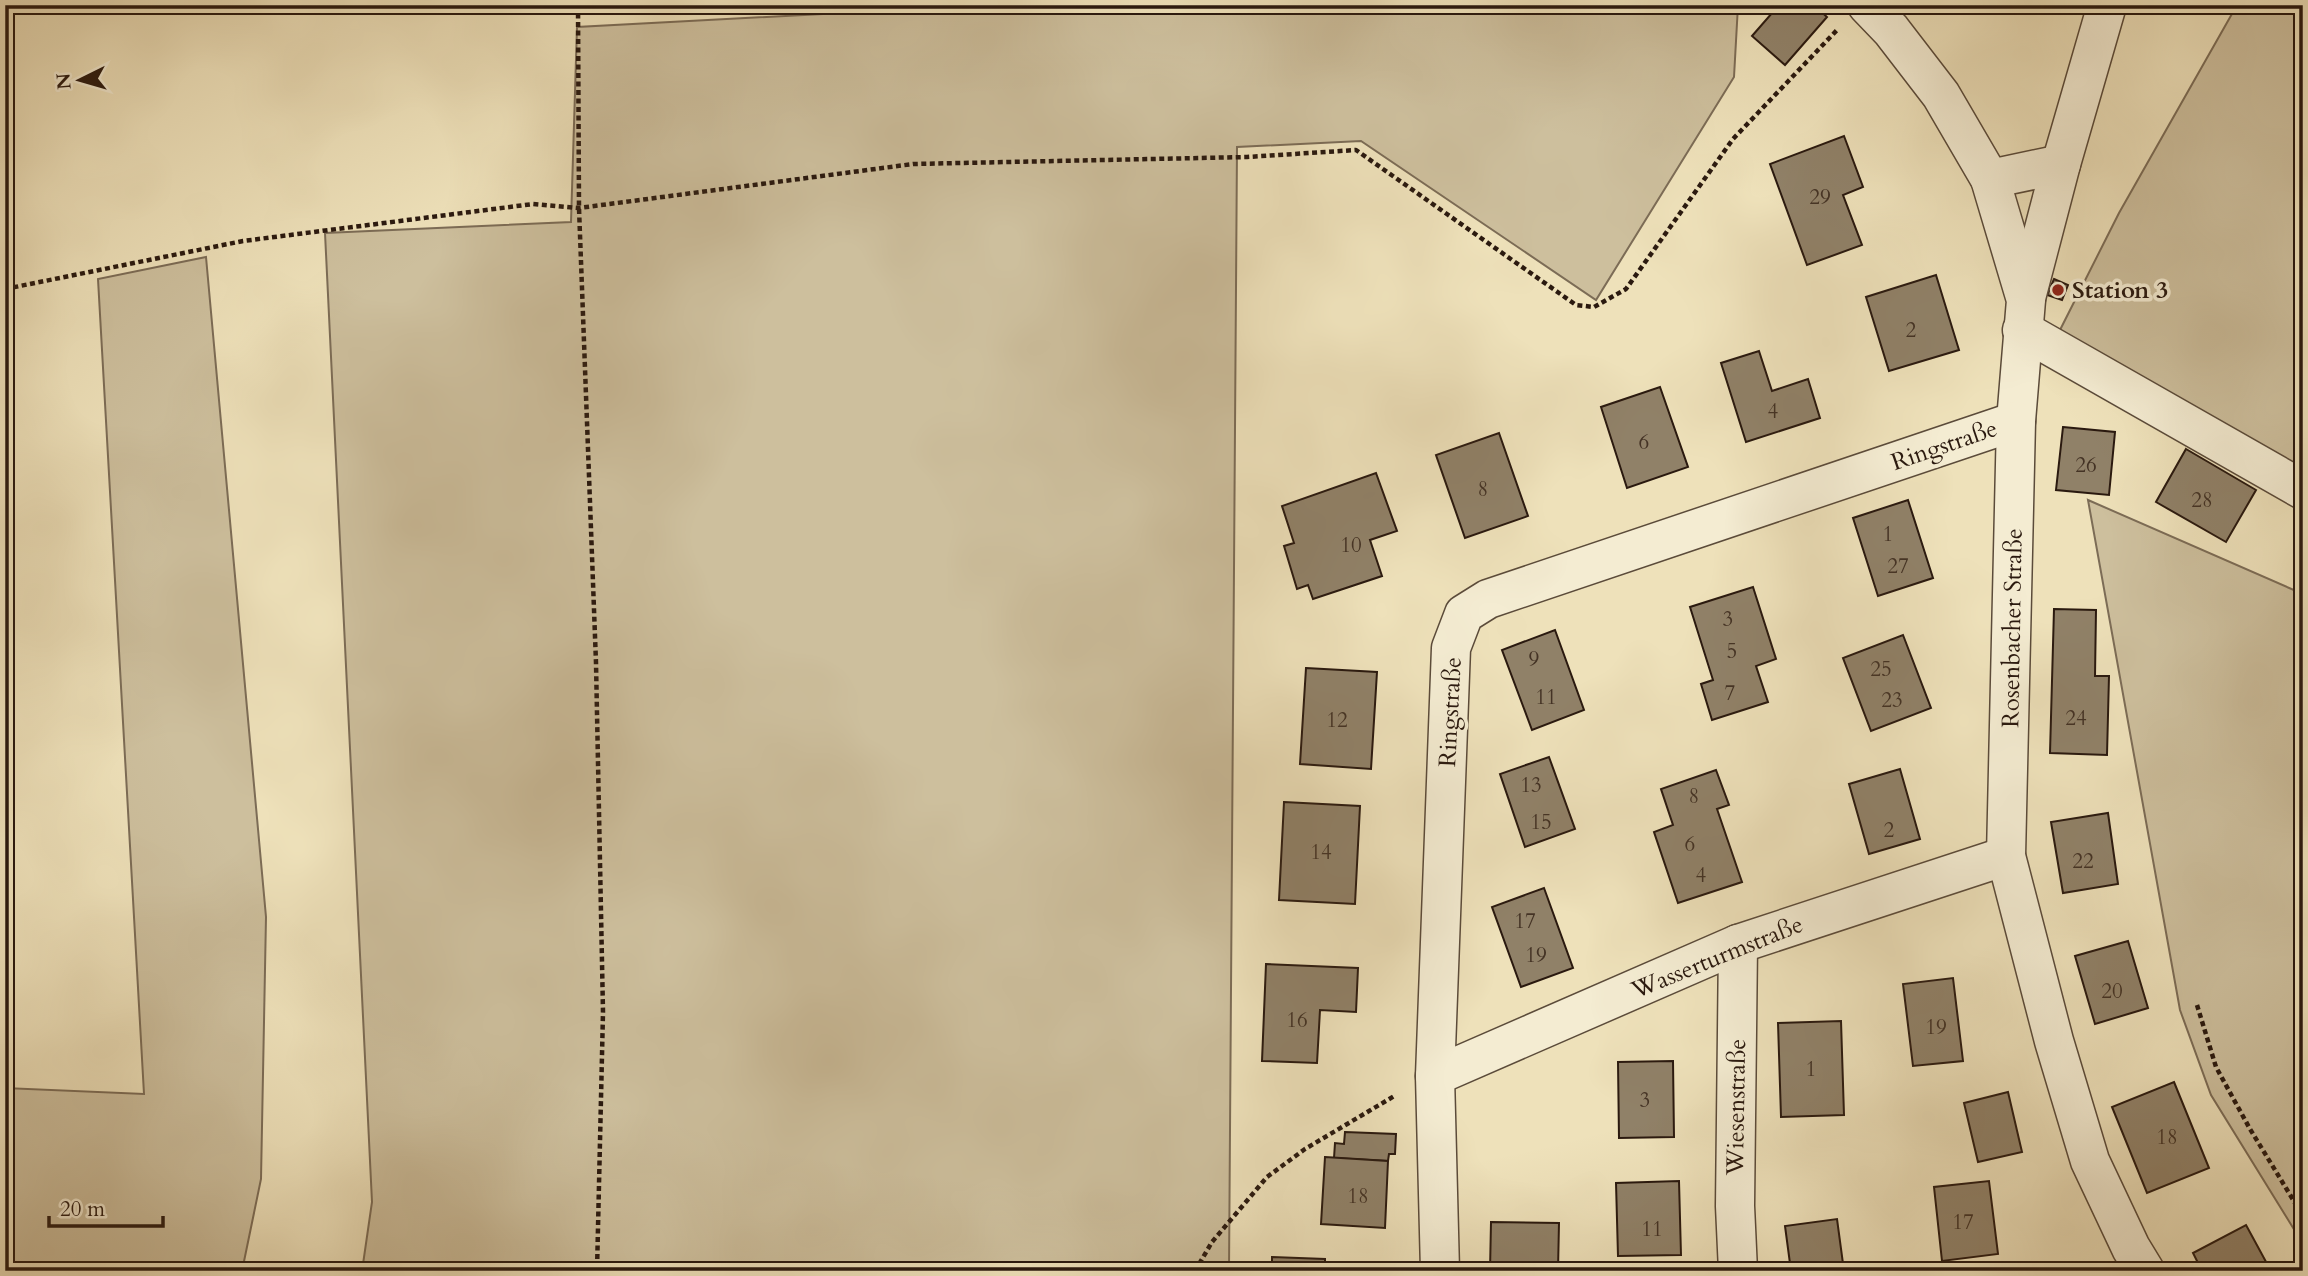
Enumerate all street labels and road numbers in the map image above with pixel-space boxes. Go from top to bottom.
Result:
street label: Ringstraße [1887,412,2002,479]
street label: Rosenbacher Straße [1994,528,2031,728]
street label: Ringstraße [1431,656,1470,768]
street label: Wasserturmstraße [1626,908,1808,1007]
street label: Wiesenstraße [1719,1038,1754,1177]

